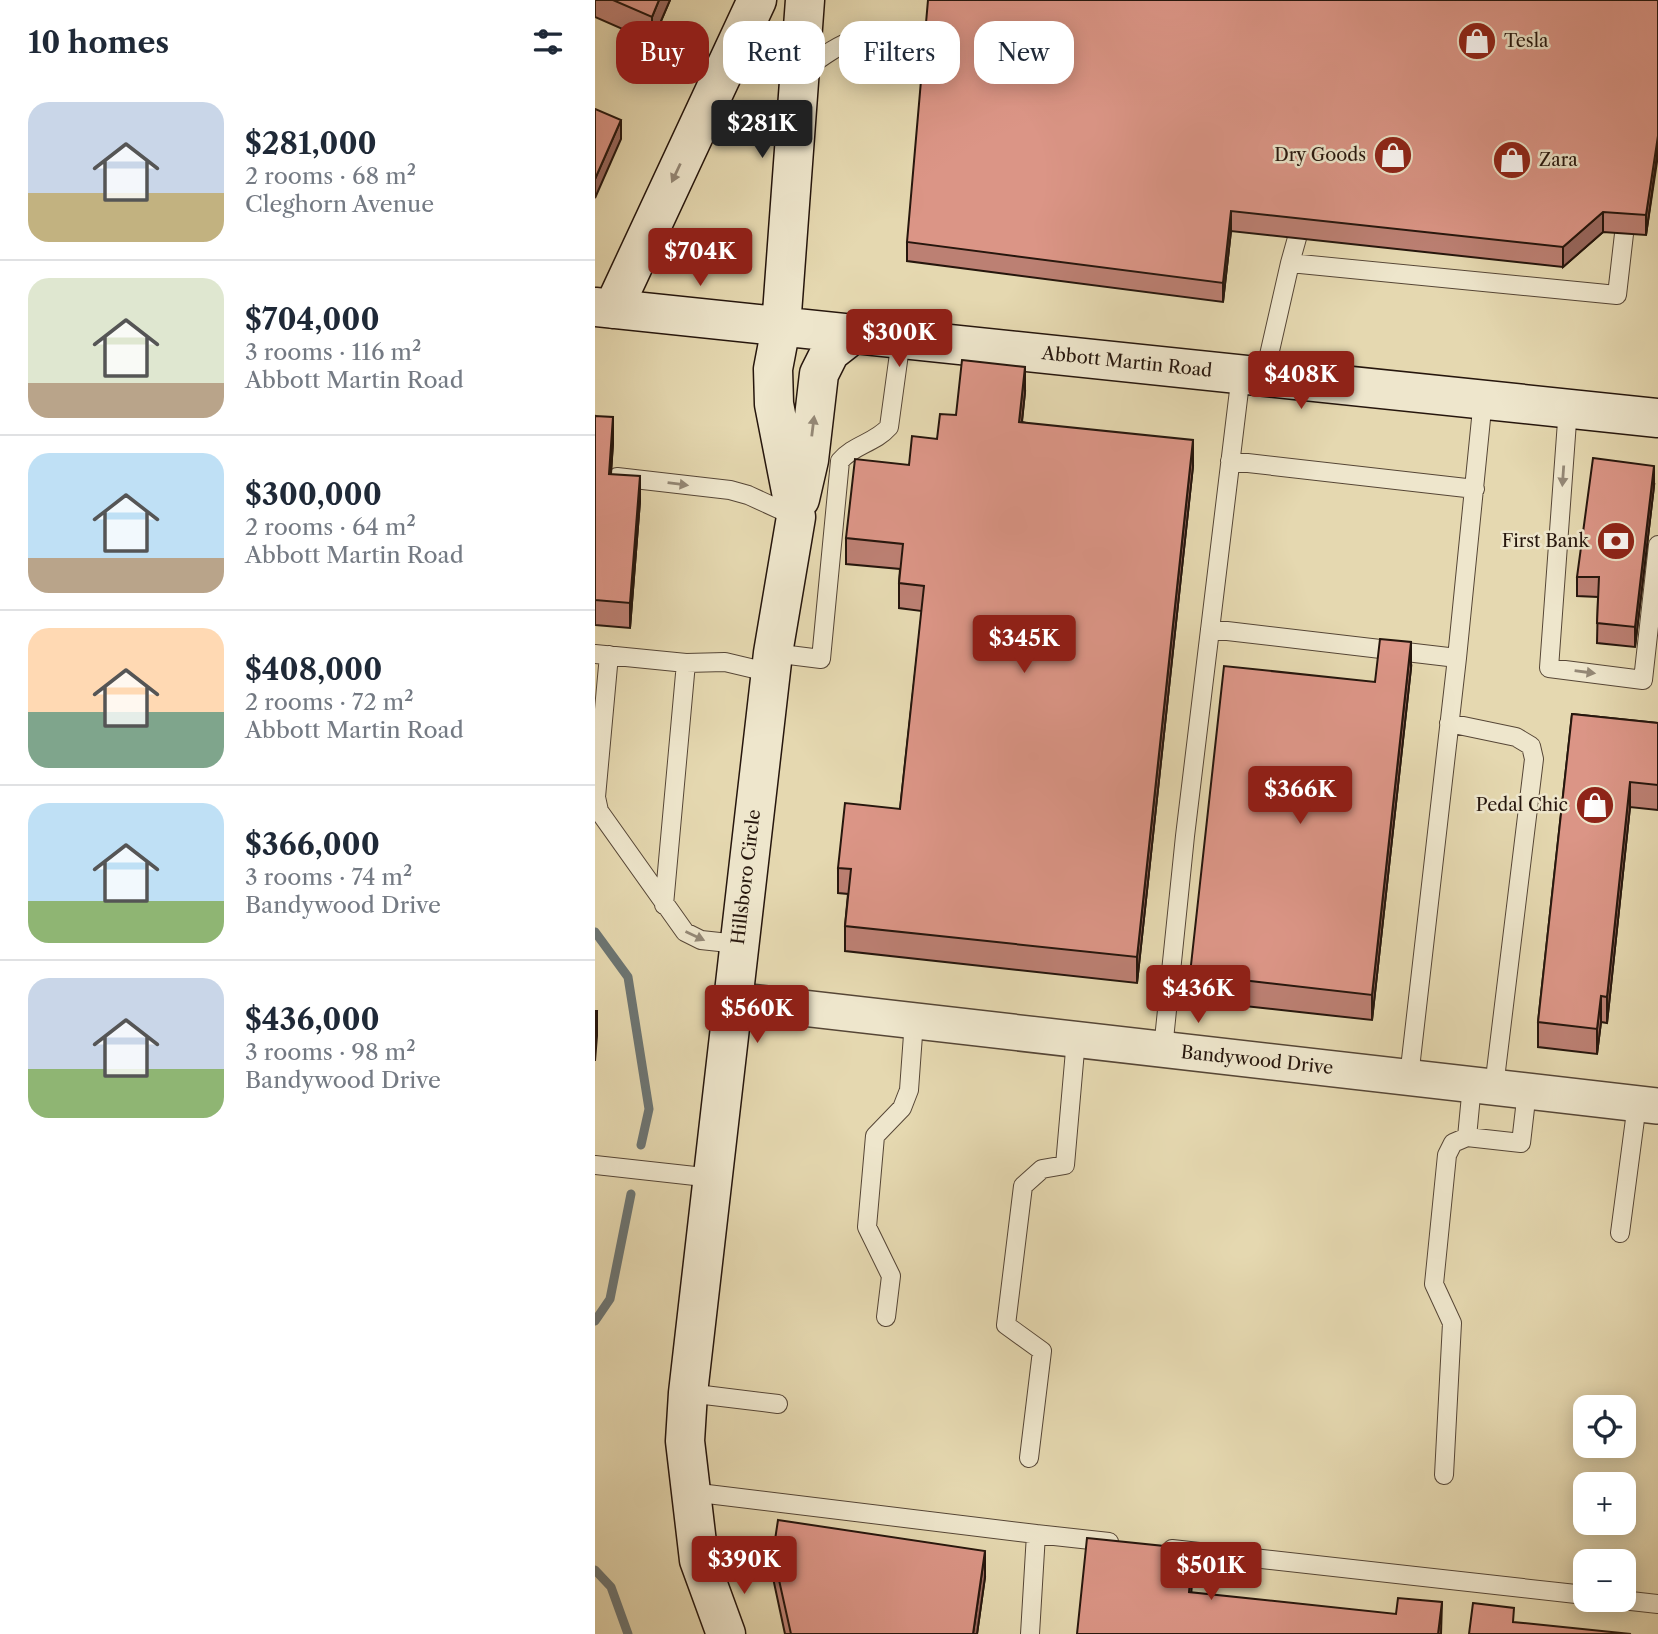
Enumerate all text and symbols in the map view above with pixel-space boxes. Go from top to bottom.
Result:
shop icon: Tesla [1456,20,1498,62]
chip: Buy [616,21,709,84]
chip: Rent [723,21,825,84]
chip: Filters [839,21,960,84]
chip: New [974,21,1074,84]
icon: filters [529,23,567,61]
text: 10 homes [28,24,169,61]
place label: Tesla [1504,30,1549,52]
pin: $281K [713,100,811,160]
text: $281K [727,109,797,137]
text: $281,000 [245,125,377,162]
icon: home [84,130,168,214]
shop icon: Dry Goods [1372,134,1414,176]
shop icon: Zara [1491,139,1533,181]
place label: Dry Goods [1274,144,1366,166]
place label: Zara [1539,149,1578,171]
text: 2 rooms · 68 m² [245,162,416,190]
one-way arrow [670,163,681,183]
text: Cleghorn Avenue [245,190,434,218]
pin: $704K [651,229,749,288]
text: $704K [664,237,736,265]
text: $704,000 [245,301,380,338]
icon: home [84,306,168,390]
pin: $300K [850,310,948,369]
text: $300K [862,318,936,346]
text: 3 rooms · 116 m² [245,338,421,366]
street label: Abbott Martin Road [1040,342,1213,382]
pin: $408K [1252,352,1350,411]
text: $408K [1264,360,1338,388]
text: Abbott Martin Road [245,366,464,394]
one-way arrow [807,415,818,437]
one-way arrow [1557,466,1568,488]
text: $300,000 [245,476,382,513]
one-way arrow [667,479,689,490]
icon: home [84,481,168,565]
text: 2 rooms · 64 m² [245,513,416,541]
bank icon: First Bank [1595,520,1637,562]
place label: First Bank [1502,530,1591,552]
text: Abbott Martin Road [245,541,464,569]
pin: $345K [975,616,1073,675]
text: $345K [989,624,1059,652]
text: $408,000 [245,651,382,688]
icon: home [84,656,168,740]
one-way arrow [1574,667,1596,678]
text: 2 rooms · 72 m² [245,688,414,716]
text: Abbott Martin Road [245,716,464,744]
pin: $366K [1251,766,1349,826]
text: $366K [1264,775,1336,803]
shop icon: Pedal Chic [1574,784,1616,826]
place label: Pedal Chic [1476,794,1568,816]
street label: Hillsboro Circle [727,808,765,946]
text: $366,000 [245,826,380,863]
icon: home [84,831,168,915]
text: 3 rooms · 74 m² [245,863,412,891]
text: Bandywood Drive [245,891,441,919]
one-way arrow [684,930,705,942]
pin: $436K [1149,965,1247,1025]
text: $436K [1162,974,1234,1002]
pin: $560K [708,986,806,1045]
text: $560K [721,994,793,1022]
text: $436,000 [245,1001,380,1038]
icon: home [84,1006,168,1090]
text: 3 rooms · 98 m² [245,1038,416,1066]
street label: Bandywood Drive [1180,1041,1334,1079]
text: Bandywood Drive [245,1066,441,1094]
map controls [1573,1395,1636,1612]
button: locate [1573,1395,1636,1458]
button: + [1573,1472,1636,1535]
pin: $390K [695,1536,793,1596]
pin: $501K [1162,1542,1260,1602]
text: $390K [708,1545,780,1573]
button: − [1573,1549,1636,1612]
text: $501K [1177,1551,1245,1579]

